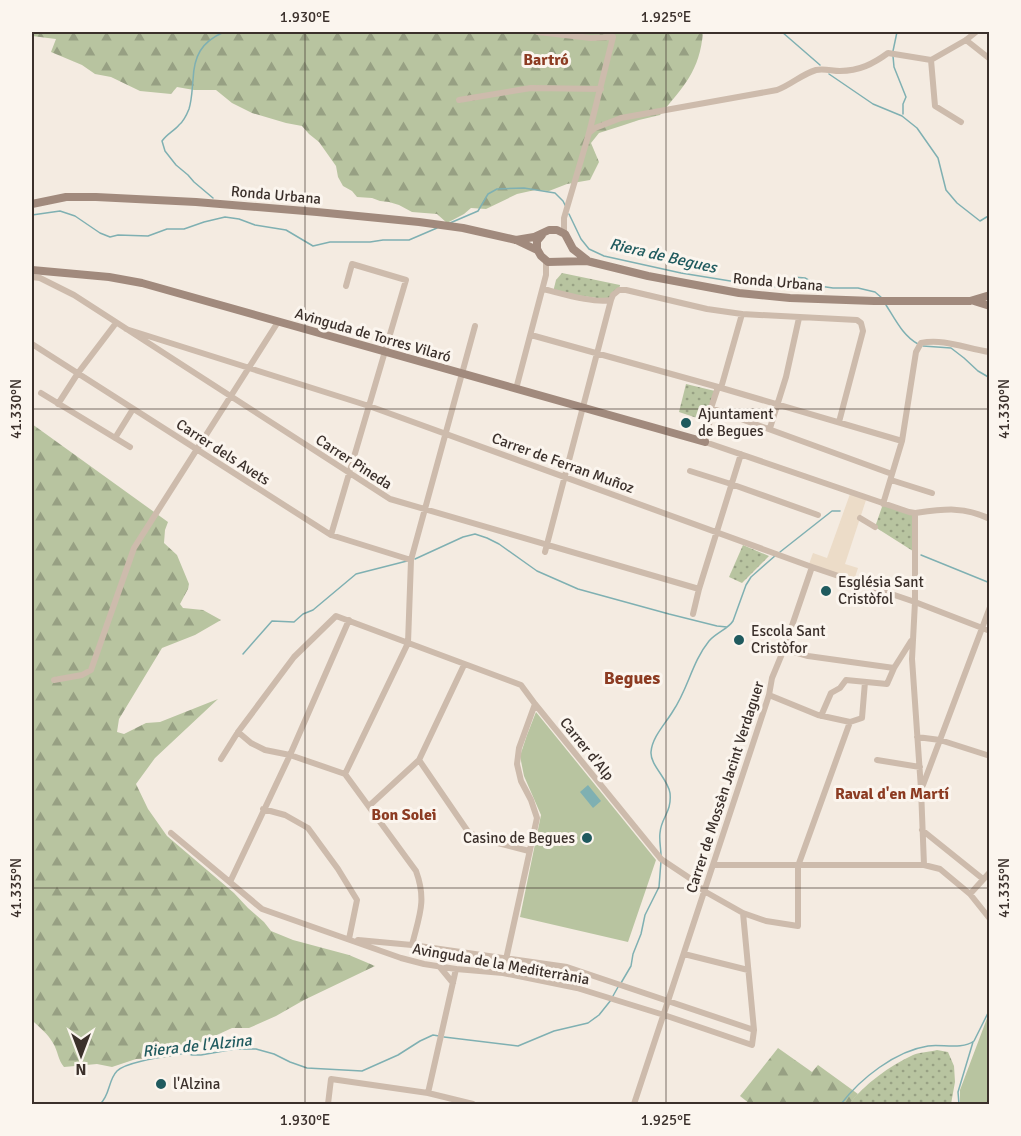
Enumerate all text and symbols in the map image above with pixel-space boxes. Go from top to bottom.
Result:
text: 1.930°E [280,8,330,26]
text: 1.925°E [641,8,691,26]
district label: Bartró [523,50,569,70]
street label: Ronda Urbana [230,182,322,208]
water label: Riera de Begues [608,234,720,278]
street label: Ronda Urbana [732,269,824,295]
street label: Avinguda de Torres Vilaró [293,304,453,366]
text: 41.330°N [7,379,25,439]
text: 41.330°N [995,379,1013,439]
place label: Ajuntament de Begues [698,405,773,440]
street label: Carrer dels Avets [173,415,274,489]
marker: Ajuntament de Begues [679,416,693,430]
street label: Carrer de Ferran Muñoz [489,429,637,497]
street label: Carrer Pineda [312,431,396,493]
place label: Església Sant Cristòfol [838,573,924,608]
marker: Església Sant Cristòfol [819,584,833,598]
place label: Escola Sant Cristòfor [751,622,826,657]
marker: Escola Sant Cristòfor [732,633,746,647]
district label: Begues [604,667,660,689]
street label: Carrer de Mossèn Jacint Verdaguer [682,678,768,895]
street label: Carrer d'Alp [556,714,618,784]
district label: Raval d'en Martí [835,784,949,804]
district label: Bon Solei [371,805,437,825]
place label: Casino de Begues [463,829,575,847]
marker: Casino de Begues [580,831,594,845]
text: 41.335°N [7,858,25,918]
text: 41.335°N [995,858,1013,918]
street label: Avinguda de la Mediterrània [411,940,591,988]
north arrow [51,1025,111,1085]
water label: Riera de l'Alzina [141,1030,254,1062]
text: N [75,1059,87,1079]
place label: l'Alzina [173,1075,220,1093]
marker: l'Alzina [154,1077,168,1091]
text: 1.930°E [280,1111,330,1129]
text: 1.925°E [641,1111,691,1129]

